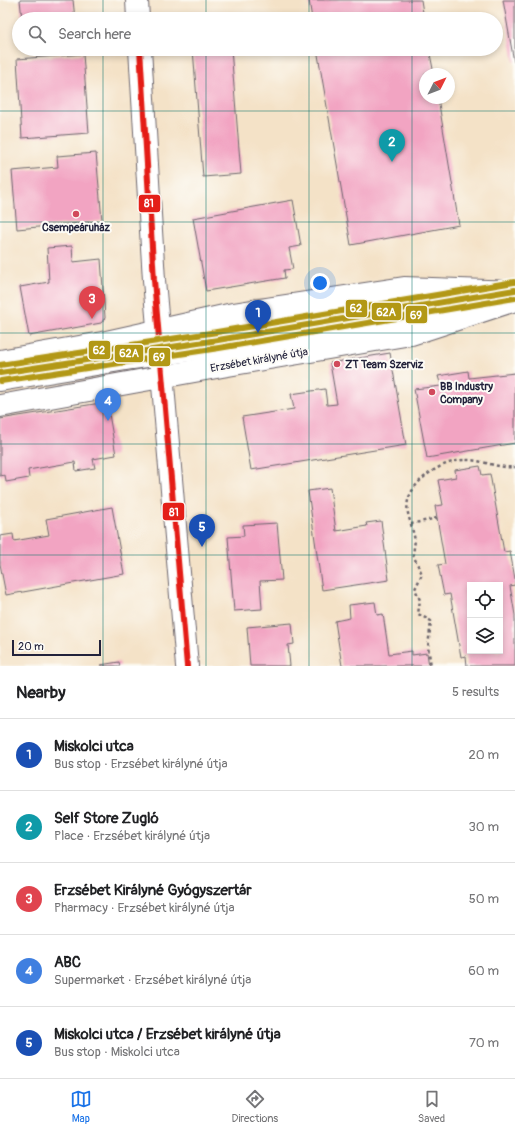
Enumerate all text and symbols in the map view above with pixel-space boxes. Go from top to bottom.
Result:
search box [12,12,503,56]
icon: search [26,23,48,45]
text: Search here [58,25,131,44]
north arrow [419,68,455,104]
pin: 2 [379,129,405,162]
line badge: 81 [138,194,161,213]
text: 81 [144,197,154,210]
marker: Csempeáruház [71,209,81,219]
place label: Csempeáruház [42,221,110,234]
your location [310,273,330,293]
pin: 3 [79,286,105,319]
line badge: 62 [345,299,368,318]
pin: 1 [245,300,271,333]
text: 62 [350,302,362,315]
line badge: 62A [371,302,402,321]
line badge: 69 [405,305,428,324]
text: 62A [376,306,397,319]
text: 69 [410,309,422,322]
line badge: 62 [88,340,111,360]
text: 62 [93,344,105,357]
line badge: 62A [114,344,144,363]
street label: Erzsébet királyné útja [209,345,309,375]
text: 62A [119,347,140,360]
line badge: 69 [148,347,171,367]
text: 69 [153,351,165,364]
place label: ZT Team Szerviz [345,358,424,371]
marker: ZT Team Szerviz [332,359,342,369]
place label: BB Industry Company [440,380,493,406]
marker: BB Industry Company [427,387,437,397]
pin: 4 [95,388,121,421]
line badge: 81 [162,502,185,521]
text: 81 [169,506,179,519]
pin: 5 [189,514,215,547]
map controls [467,582,503,654]
button: locate [467,582,503,618]
button: layers [467,618,503,654]
scale bar [12,638,101,657]
text: 20 m [18,640,44,653]
text: Nearby [16,682,65,703]
text: 5 results [452,684,499,700]
text: Miskolci utca [54,737,134,756]
text: 1 [26,747,32,763]
text: 20 m [468,747,499,763]
text: Bus stop · Erzsébet királyné útja [54,756,228,772]
text: Self Store Zugló [54,809,159,828]
text: 2 [25,819,33,835]
text: 30 m [469,819,499,835]
text: Place · Erzsébet királyné útja [54,828,210,844]
text: Erzsébet Királyné Gyógyszertár [54,881,252,900]
text: 3 [25,891,33,907]
text: 50 m [469,891,499,907]
text: Pharmacy · Erzsébet királyné útja [54,900,235,916]
text: ABC [54,953,81,972]
text: 4 [25,963,33,979]
text: 60 m [468,963,499,979]
text: Supermarket · Erzsébet királyné útja [54,972,251,988]
text: Miskolci utca / Erzsébet királyné útja [54,1025,281,1044]
text: 5 [25,1035,33,1051]
text: 70 m [469,1035,499,1051]
text: Bus stop · Miskolci utca [54,1044,180,1060]
tab: Map [70,1088,92,1125]
tab: Directions [232,1088,278,1125]
tab: Saved [418,1088,445,1125]

